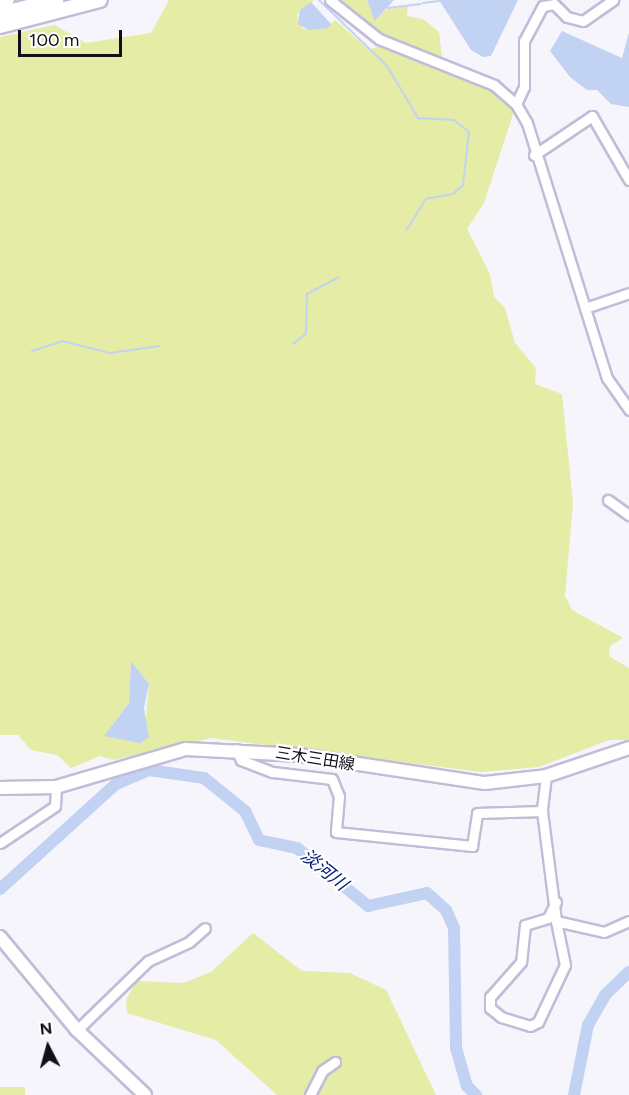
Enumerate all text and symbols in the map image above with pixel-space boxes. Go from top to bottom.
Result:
scale bar [21,18,124,56]
text: 100 m [29,29,79,51]
street label: 三木三田線 [274,743,356,775]
water label: 淡河川 [296,845,352,895]
north arrow [18,1017,78,1077]
text: N [39,1019,53,1039]

